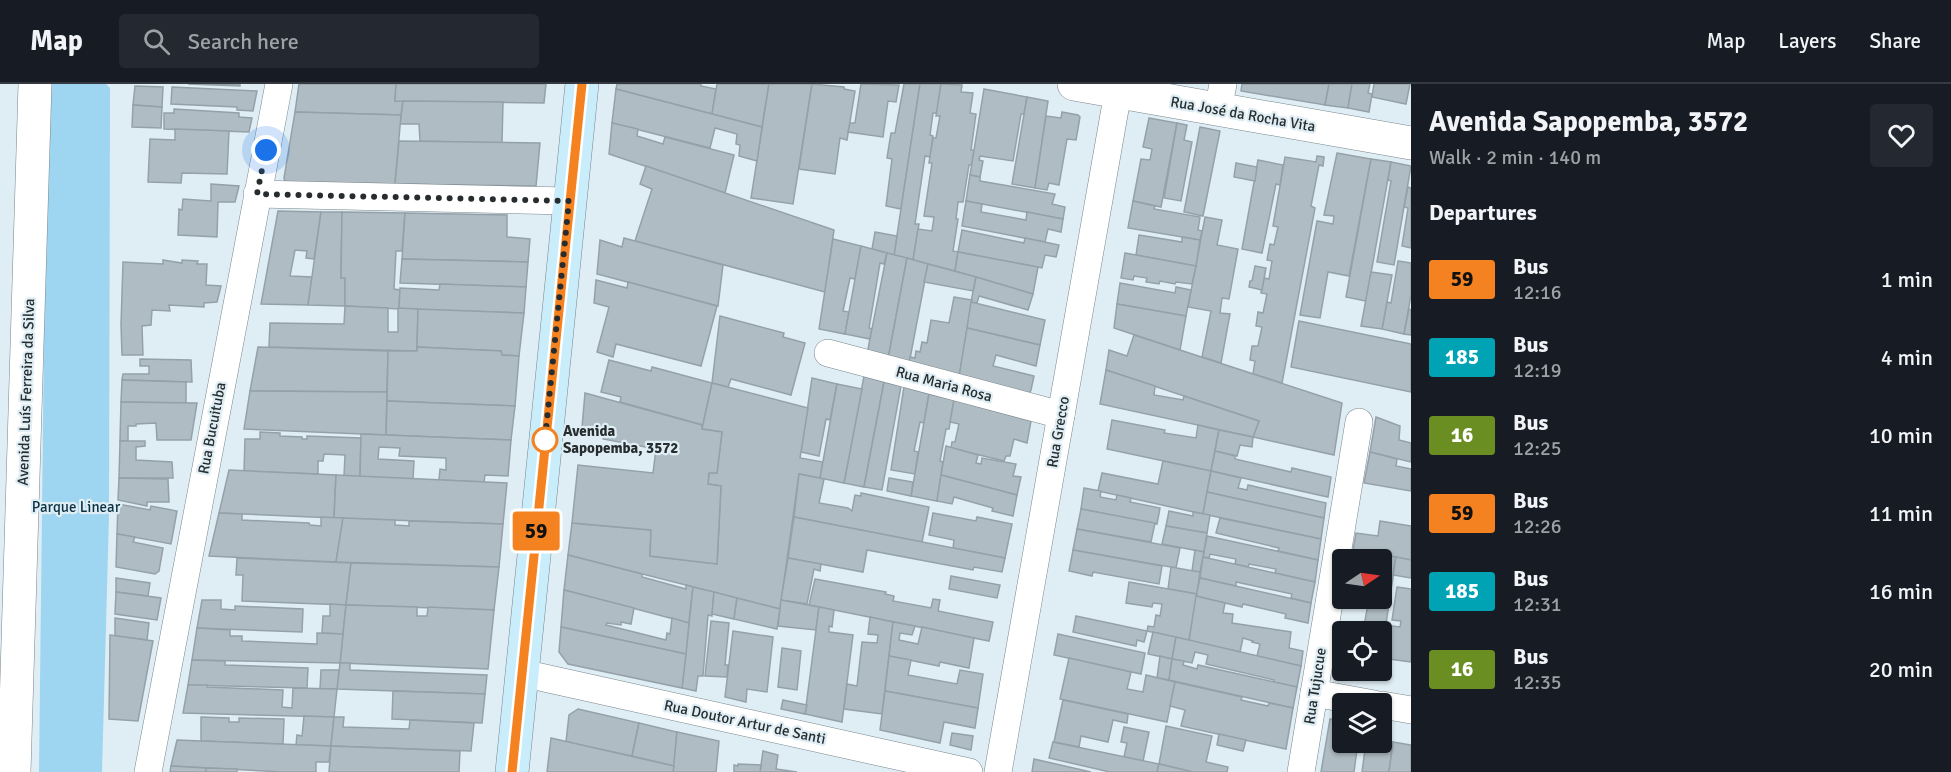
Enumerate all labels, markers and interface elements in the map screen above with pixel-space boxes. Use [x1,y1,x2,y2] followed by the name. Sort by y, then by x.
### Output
[119,14,539,68] search box
[30,24,83,58] text: Map
[140,25,173,58] icon: search
[188,28,299,55] text: Search here
[1707,28,1745,54] text: Map
[1778,28,1836,54] text: Layers
[1869,28,1921,54] text: Share
[1169,92,1317,136] street label: Rua José da Rocha Vita
[1870,104,1933,167] button: heart
[1429,105,1748,139] text: Avenida Sapopemba, 3572
[251,135,281,165] your location
[1429,145,1601,170] text: Walk · 2 min · 140 m
[1429,199,1537,226] text: Departures
[1513,253,1548,280] text: Bus
[1451,266,1473,292] text: 59
[1881,266,1933,293] text: 1 min
[1513,280,1562,305] text: 12:16
[14,298,38,486] street label: Avenida Luís Ferreira da Silva
[1513,331,1548,358] text: Bus
[1445,344,1479,370] text: 185
[1881,344,1933,371] text: 4 min
[1513,358,1562,383] text: 12:19
[894,362,994,406] street label: Rua Maria Rosa
[194,381,230,475] street label: Rua Bucuituba
[1043,395,1073,469] street label: Rua Grecco
[1513,409,1548,436] text: Bus
[563,422,678,457] place label: Avenida Sapopemba, 3572
[1451,422,1473,448] text: 16
[1869,422,1933,449] text: 10 min
[532,427,558,453] marker: Avenida Sapopemba, 3572
[1513,436,1562,461] text: 12:25
[1513,487,1548,514] text: Bus
[32,498,121,516] park label: Parque Linear
[1451,500,1473,526] text: 59
[1869,500,1933,527] text: 11 min
[509,512,563,550] line badge: 59
[1513,514,1562,539] text: 12:26
[525,518,547,544] text: 59
[1332,549,1392,609] north arrow
[1332,549,1392,753] map controls
[1513,565,1548,592] text: Bus
[1445,578,1479,604] text: 185
[1869,578,1933,605] text: 16 min
[1513,592,1562,617] text: 12:31
[1332,621,1392,681] button: locate
[1513,643,1548,670] text: Bus
[1300,646,1330,726] street label: Rua Tujucue
[1451,656,1473,682] text: 16
[1869,656,1933,683] text: 20 min
[1513,670,1562,695] text: 12:35
[1332,693,1392,753] button: layers
[663,696,827,748] street label: Rua Doutor Artur de Santi

